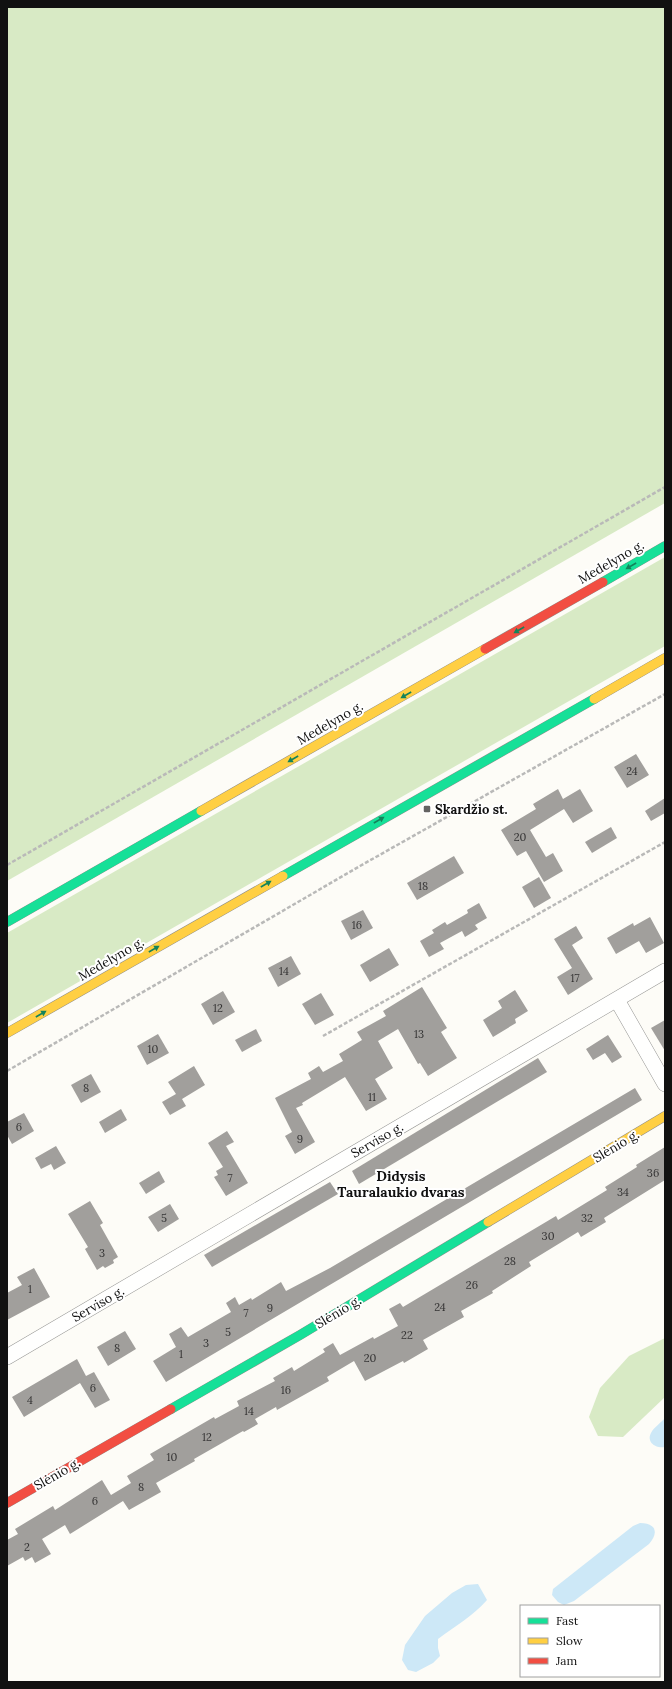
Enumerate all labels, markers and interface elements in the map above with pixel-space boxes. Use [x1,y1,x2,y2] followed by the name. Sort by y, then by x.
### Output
[575,536,647,588] street label: Medelyno g.
[625,562,637,569] one-way arrow
[513,627,525,634] one-way arrow
[400,691,412,698] one-way arrow
[294,697,366,749] street label: Medelyno g.
[287,756,299,763] one-way arrow
[626,764,638,778] house number: 24
[435,801,508,818] place label: Skardžio st.
[422,804,432,814] marker: Skardžio st.
[373,816,385,823] one-way arrow
[514,830,527,844] house number: 20
[418,879,428,893] house number: 18
[260,881,272,888] one-way arrow
[352,918,362,932] house number: 16
[75,933,147,985] street label: Medelyno g.
[148,946,159,953] one-way arrow
[279,964,289,978] house number: 14
[570,971,580,985] house number: 17
[213,1001,223,1015] house number: 12
[35,1010,47,1017] one-way arrow
[414,1027,424,1041] house number: 13
[148,1042,159,1056] house number: 10
[83,1081,89,1095] house number: 8
[368,1090,376,1104] house number: 11
[348,1118,406,1162] street label: Serviso g.
[16,1120,22,1134] house number: 6
[590,1126,642,1166] street label: Slėnio g.
[297,1132,303,1146] house number: 9
[647,1166,659,1180] house number: 36
[337,1167,465,1201] district label: Didysis Tauralaukio dvaras
[227,1171,233,1185] house number: 7
[617,1185,629,1199] house number: 34
[161,1211,167,1225] house number: 5
[581,1211,593,1225] house number: 32
[542,1229,555,1243] house number: 30
[99,1246,105,1260] house number: 3
[504,1254,516,1268] house number: 28
[466,1278,478,1292] house number: 26
[28,1282,32,1296] house number: 1
[69,1282,127,1326] street label: Serviso g.
[312,1292,364,1332] street label: Slėnio g.
[434,1300,446,1314] house number: 24
[267,1301,273,1315] house number: 9
[243,1306,249,1320] house number: 7
[225,1325,231,1339] house number: 5
[401,1328,413,1342] house number: 22
[203,1336,209,1350] house number: 3
[114,1341,120,1355] house number: 8
[179,1347,183,1361] house number: 1
[364,1351,377,1365] house number: 20
[90,1381,96,1395] house number: 6
[281,1383,291,1397] house number: 16
[27,1393,33,1407] house number: 4
[244,1404,254,1418] house number: 14
[202,1430,212,1444] house number: 12
[167,1450,178,1464] house number: 10
[31,1454,83,1494] street label: Slėnio g.
[138,1480,144,1494] house number: 8
[92,1494,98,1508] house number: 6
[24,1540,30,1554] house number: 2
[520,1605,660,1677] legend
[556,1613,579,1628] text: Fast
[556,1633,583,1648] text: Slow
[555,1653,577,1668] text: Jam

